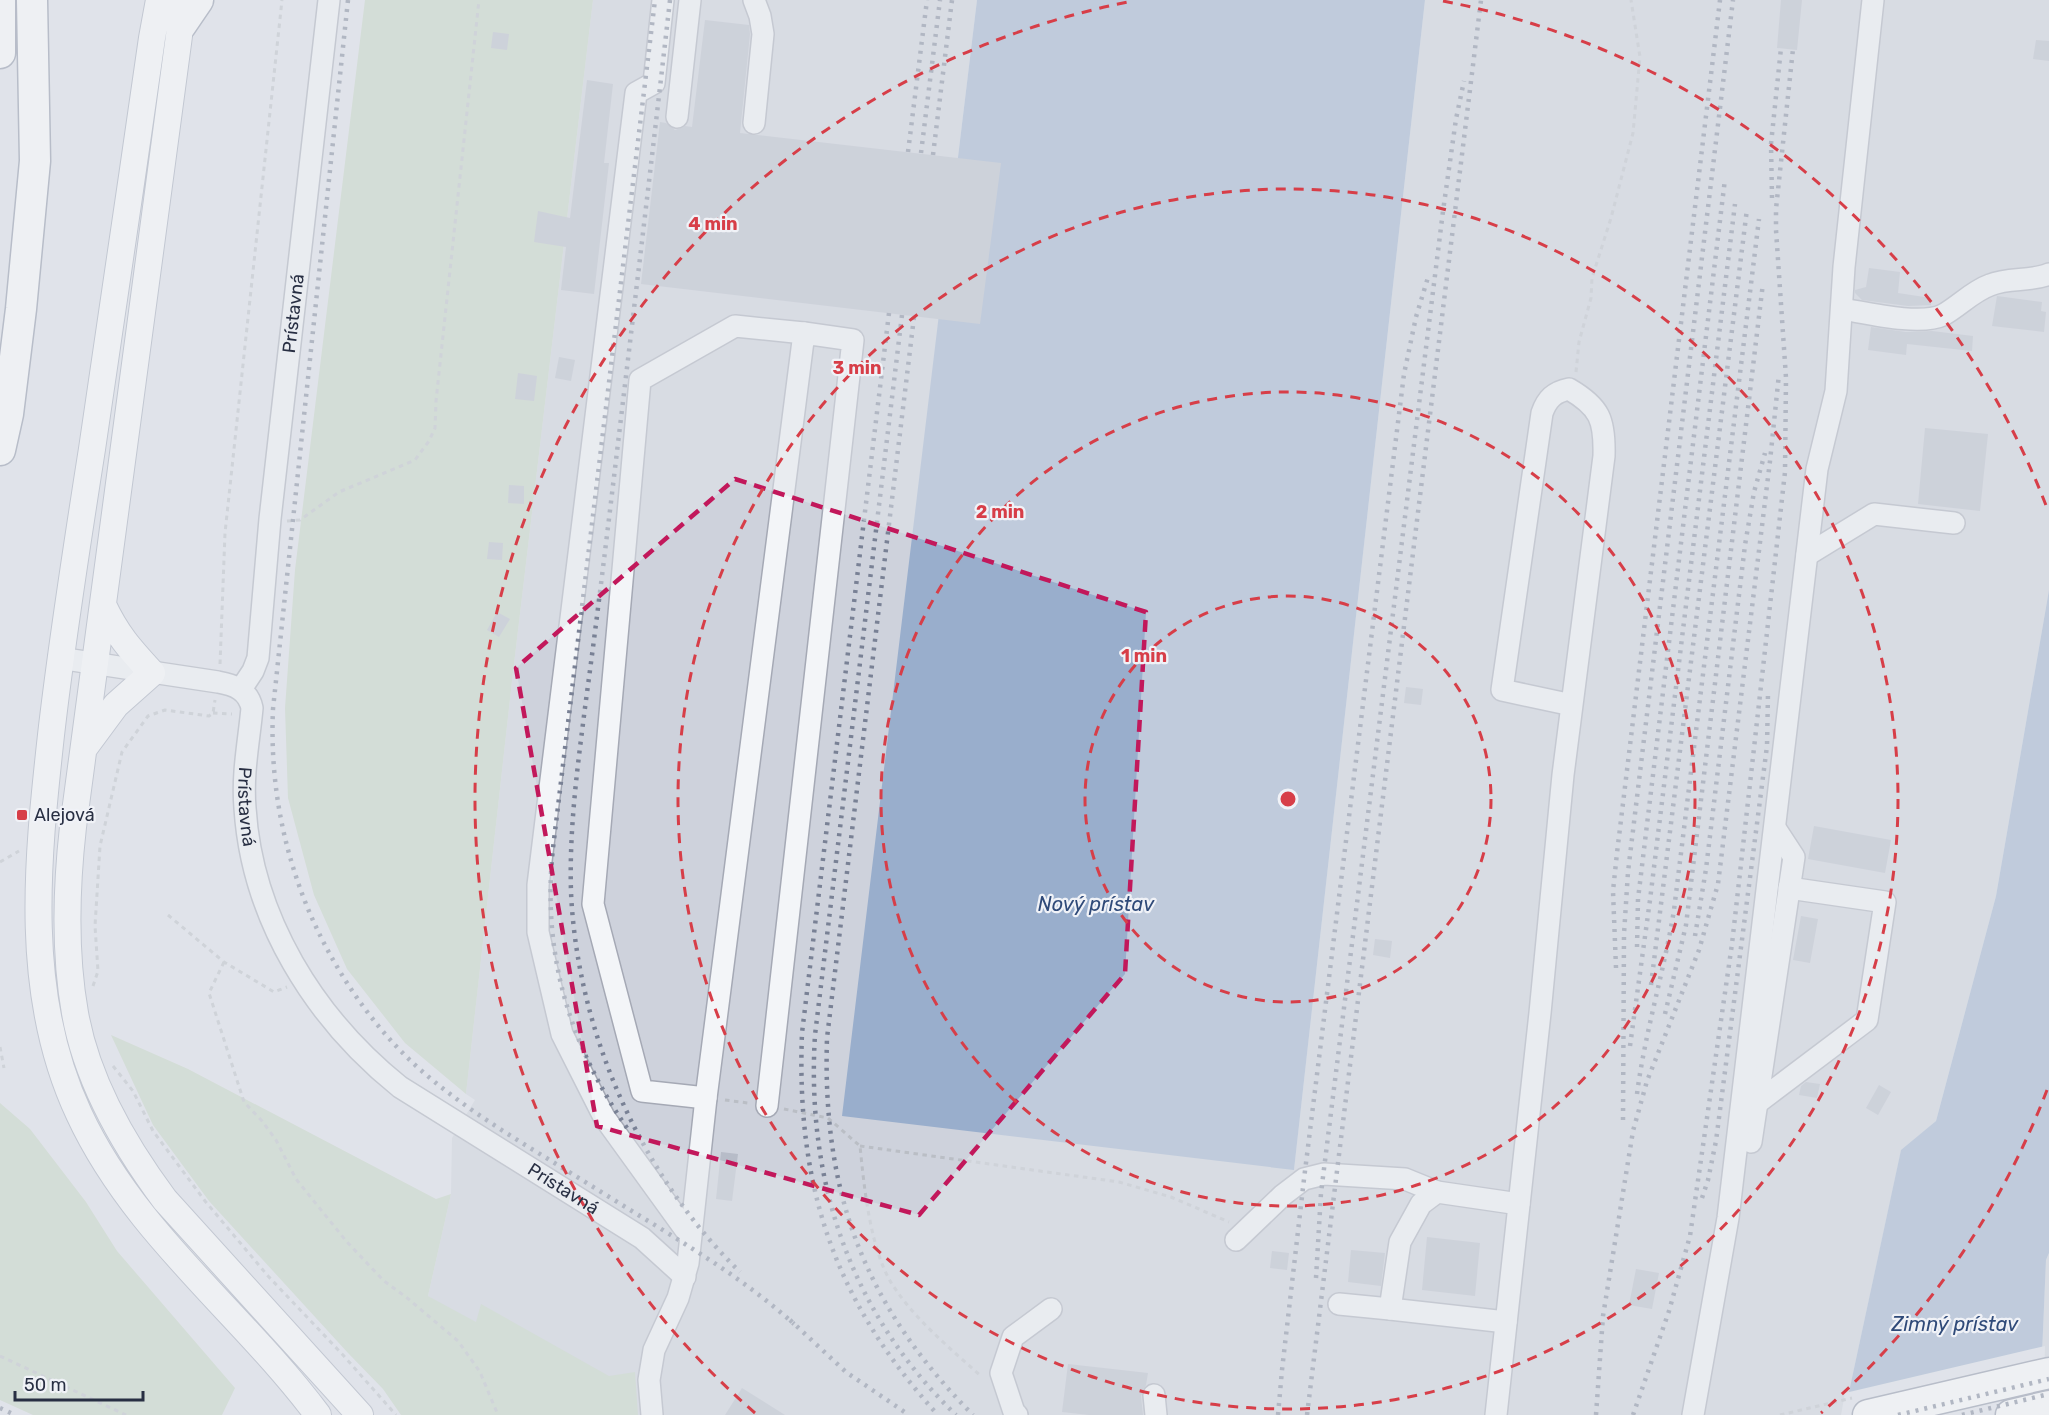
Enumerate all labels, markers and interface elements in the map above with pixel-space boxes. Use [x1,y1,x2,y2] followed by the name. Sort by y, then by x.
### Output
[688,213,738,235] text: 4 min
[278,273,309,354] street label: Prístavná
[833,357,881,379] text: 3 min
[976,501,1024,523] text: 2 min
[1121,645,1167,667] text: 1 min
[233,766,261,848] street label: Prístavná
[1278,789,1298,809] centre of rings
[34,804,95,826] place label: Alejová
[15,808,29,822] marker: Alejová
[1038,892,1155,916] water label: Nový prístav
[524,1158,603,1219] street label: Prístavná
[1891,1312,2019,1336] water label: Zimný prístav
[15,1364,142,1402] scale bar
[24,1374,67,1396] text: 50 m

